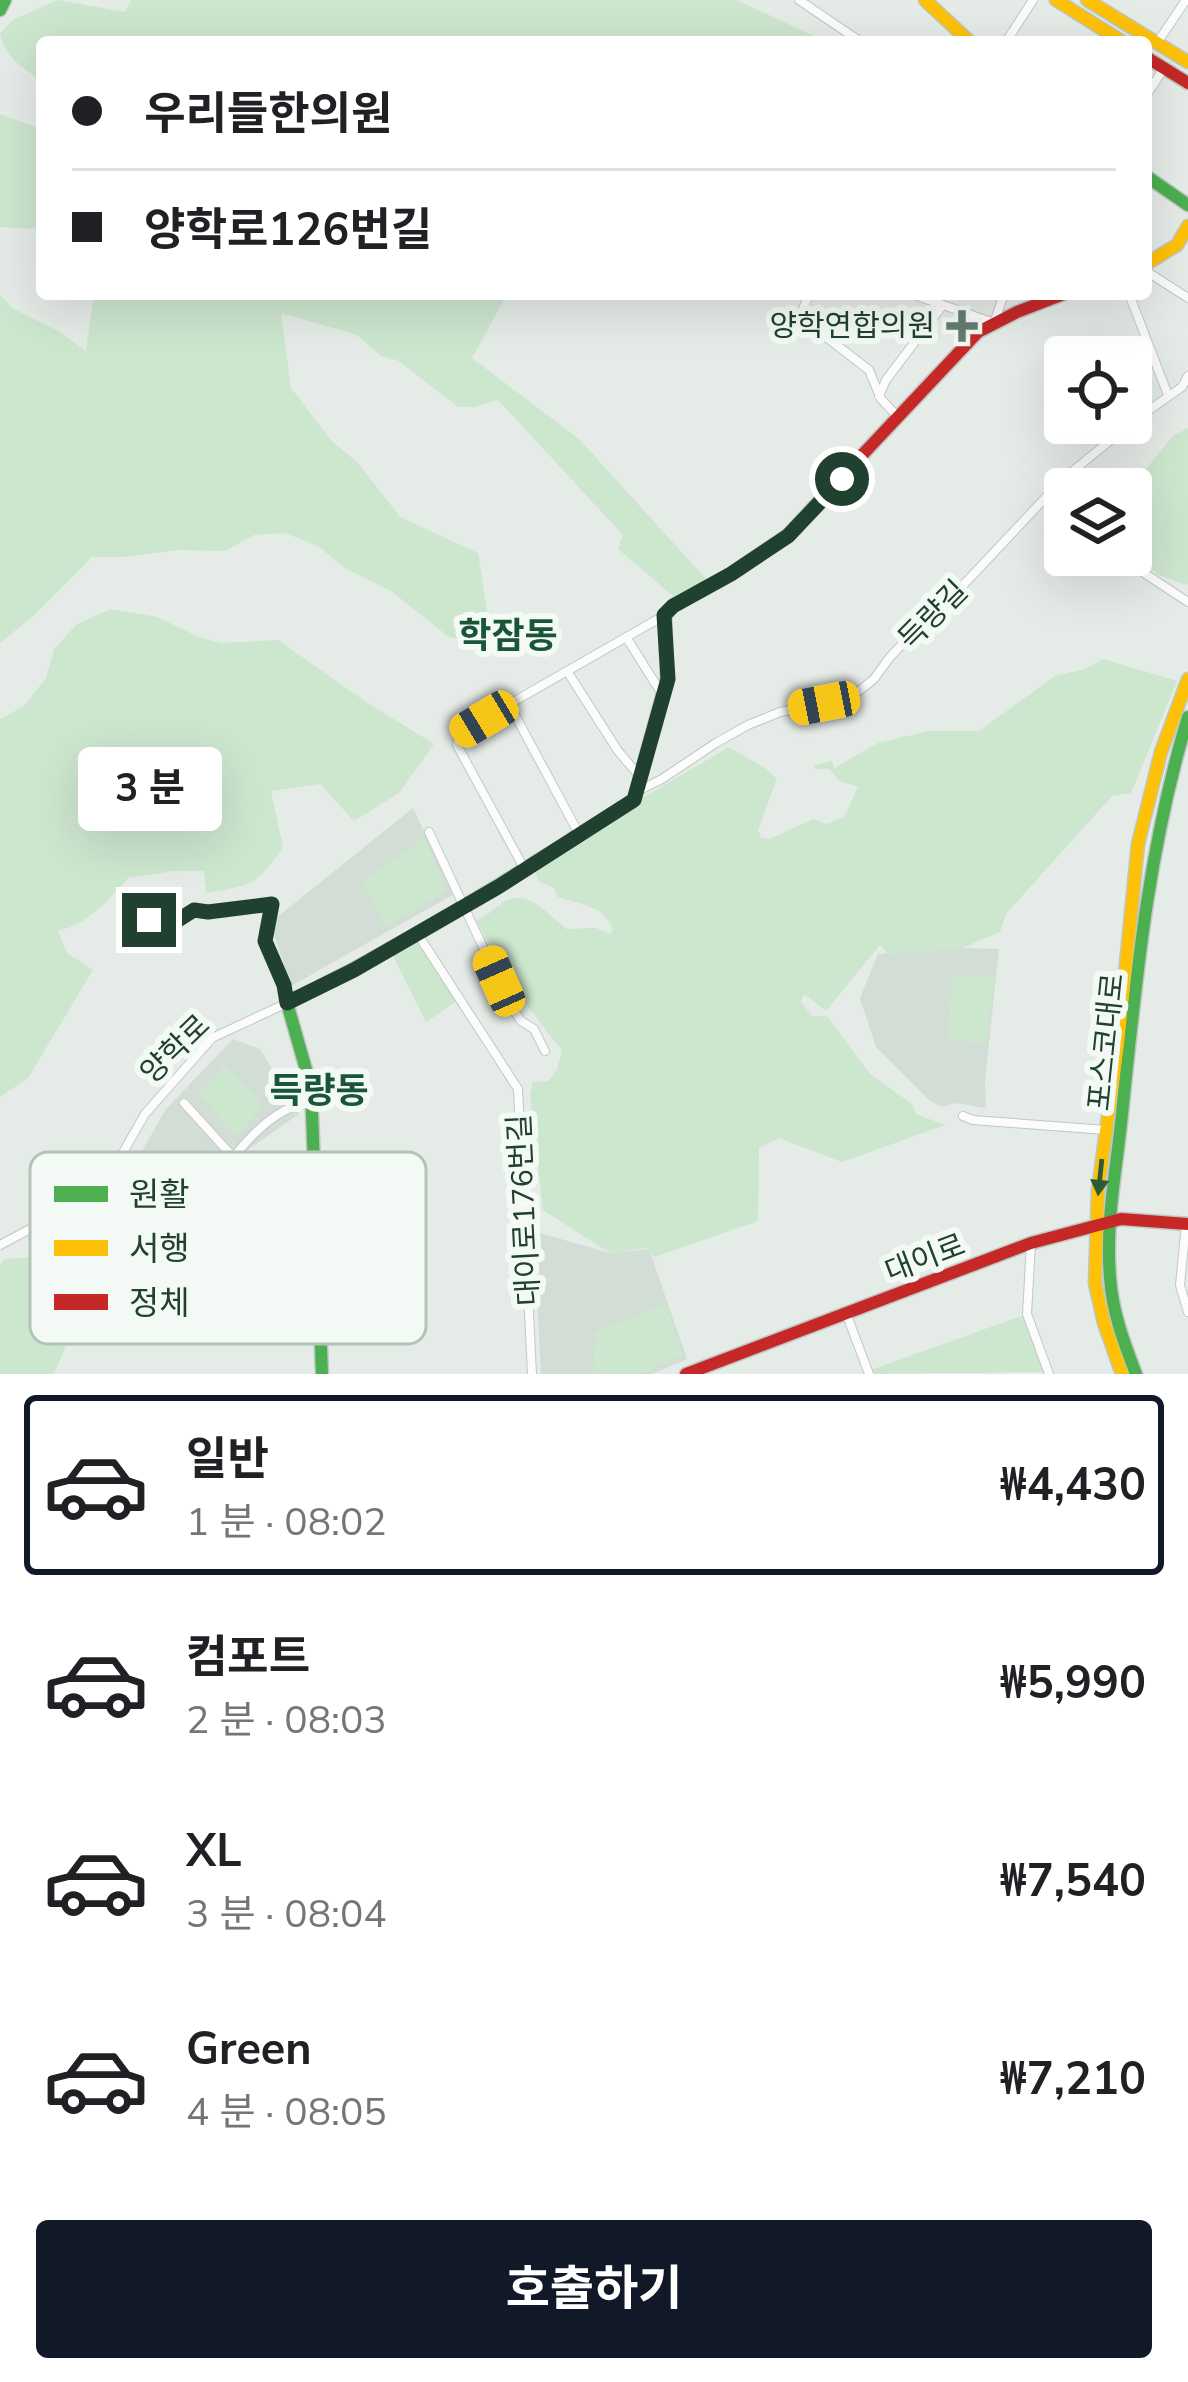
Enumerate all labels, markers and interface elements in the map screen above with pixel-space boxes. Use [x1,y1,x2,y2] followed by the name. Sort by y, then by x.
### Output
[144,84,392,145] text: 우리들한의원
[144,200,432,261] text: 양학로126번길
[769,306,935,347] place label: 양학연합의원
[946,310,978,342] marker: 양학연합의원
[1044,336,1152,576] map controls
[1044,336,1152,444] button: locate
[815,452,869,506] route start
[1044,468,1152,576] button: layers
[890,572,977,659] street label: 득량길
[458,612,558,661] district label: 학잠동
[785,678,863,728] car
[444,685,524,753] car
[77,746,221,830] callout: 3 분
[115,762,185,815] text: 3 분
[122,893,176,947] route end
[468,941,530,1021] car
[1079,971,1134,1113] street label: 포스코대로
[131,1006,219,1093] street label: 양학로
[269,1067,369,1116] district label: 득량동
[499,1113,550,1307] street label: 대이로176번길
[30,1152,426,1344] legend
[1090,1159,1109,1197] one-way arrow
[129,1173,190,1218] text: 원활
[879,1224,971,1292] street label: 대이로
[129,1227,190,1272] text: 서행
[129,1281,190,1326] text: 정체
[186,1429,269,1490] text: 일반
[42,1431,150,1539] icon: car
[1000,1455,1146,1516] text: ₩4,430
[186,1496,387,1549] text: 1 분 · 08:02
[186,1627,310,1688] text: 컴포트
[42,1629,150,1737] icon: car
[1000,1653,1146,1714] text: ₩5,990
[186,1694,387,1747] text: 2 분 · 08:03
[186,1821,242,1882] text: XL
[42,1827,150,1935] icon: car
[1000,1851,1146,1912] text: ₩7,540
[186,1888,387,1941] text: 3 분 · 08:04
[186,2019,312,2080] text: Green
[42,2025,150,2133] icon: car
[1000,2049,1146,2110] text: ₩7,210
[186,2086,387,2139] text: 4 분 · 08:05
[36,2220,1152,2358] button: 호출하기

